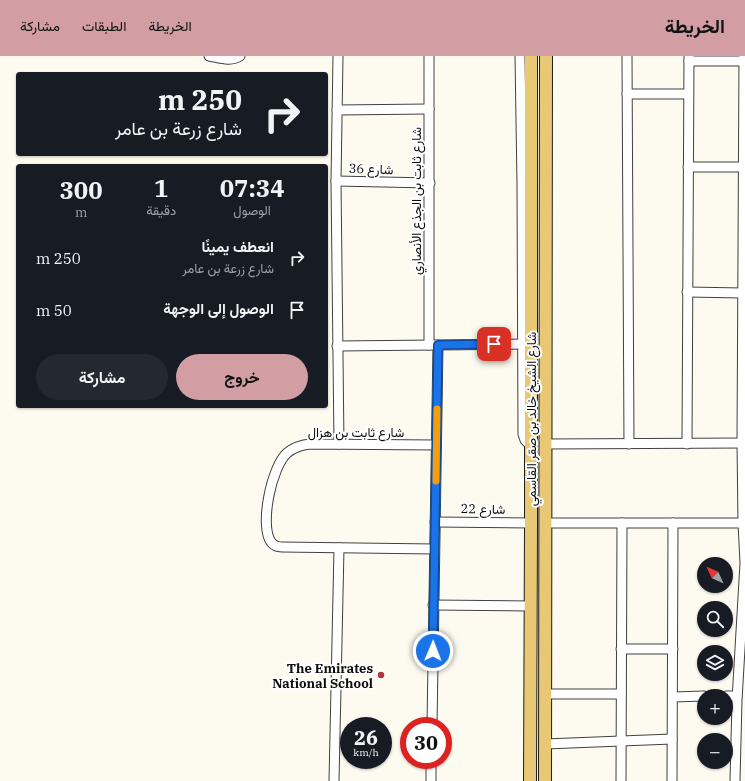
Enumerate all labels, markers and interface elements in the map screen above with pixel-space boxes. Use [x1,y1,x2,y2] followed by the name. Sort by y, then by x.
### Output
[665,14,725,38] text: الخريطة
[20,17,60,35] text: مشاركة
[82,17,126,35] text: الطبقات
[148,17,192,35] text: الخريطة
[158,81,242,118] text: 250 m
[256,88,308,140] icon: right
[115,117,242,140] text: شارع زرعة بن عامر
[408,127,427,275] street label: شارع ثابت بن الجذع الأنصاري
[348,160,394,179] street label: شارع 36
[154,172,168,204] text: 1
[220,172,285,204] text: 07:34
[59,174,103,206] text: 300
[146,202,176,219] text: دقيقة
[233,202,271,219] text: الوصول
[75,204,87,221] text: m
[201,237,274,256] text: انعطف يمينًا
[286,247,308,269] icon: right
[36,249,81,268] text: 250 m
[182,260,274,277] text: شارع زرعة بن عامر
[163,299,274,318] text: الوصول إلى الوجهة
[286,299,308,321] icon: arrive
[36,301,72,320] text: 50 m
[477,327,511,361] pin
[523,332,542,506] street label: شارع الشيخ خالد بن صقر القاسمي
[483,333,505,355] icon: arrive
[36,354,168,400] button: مشاركة
[176,354,308,400] button: خروج
[308,424,404,442] street label: شارع ثابت بن هزال
[460,500,506,519] street label: شارع 22
[697,557,733,593] north arrow
[697,557,733,769] map controls
[697,601,733,637] button: search
[412,630,454,672] position arrow
[697,645,733,681] button: layers
[272,660,373,692] place label: The Emirates National School
[376,670,386,680] marker: The Emirates National School
[697,689,733,725] button: +
[400,717,452,769] speed limit sign: 30
[354,724,378,751] text: 26
[697,733,733,769] button: −
[353,746,379,759] text: km/h

